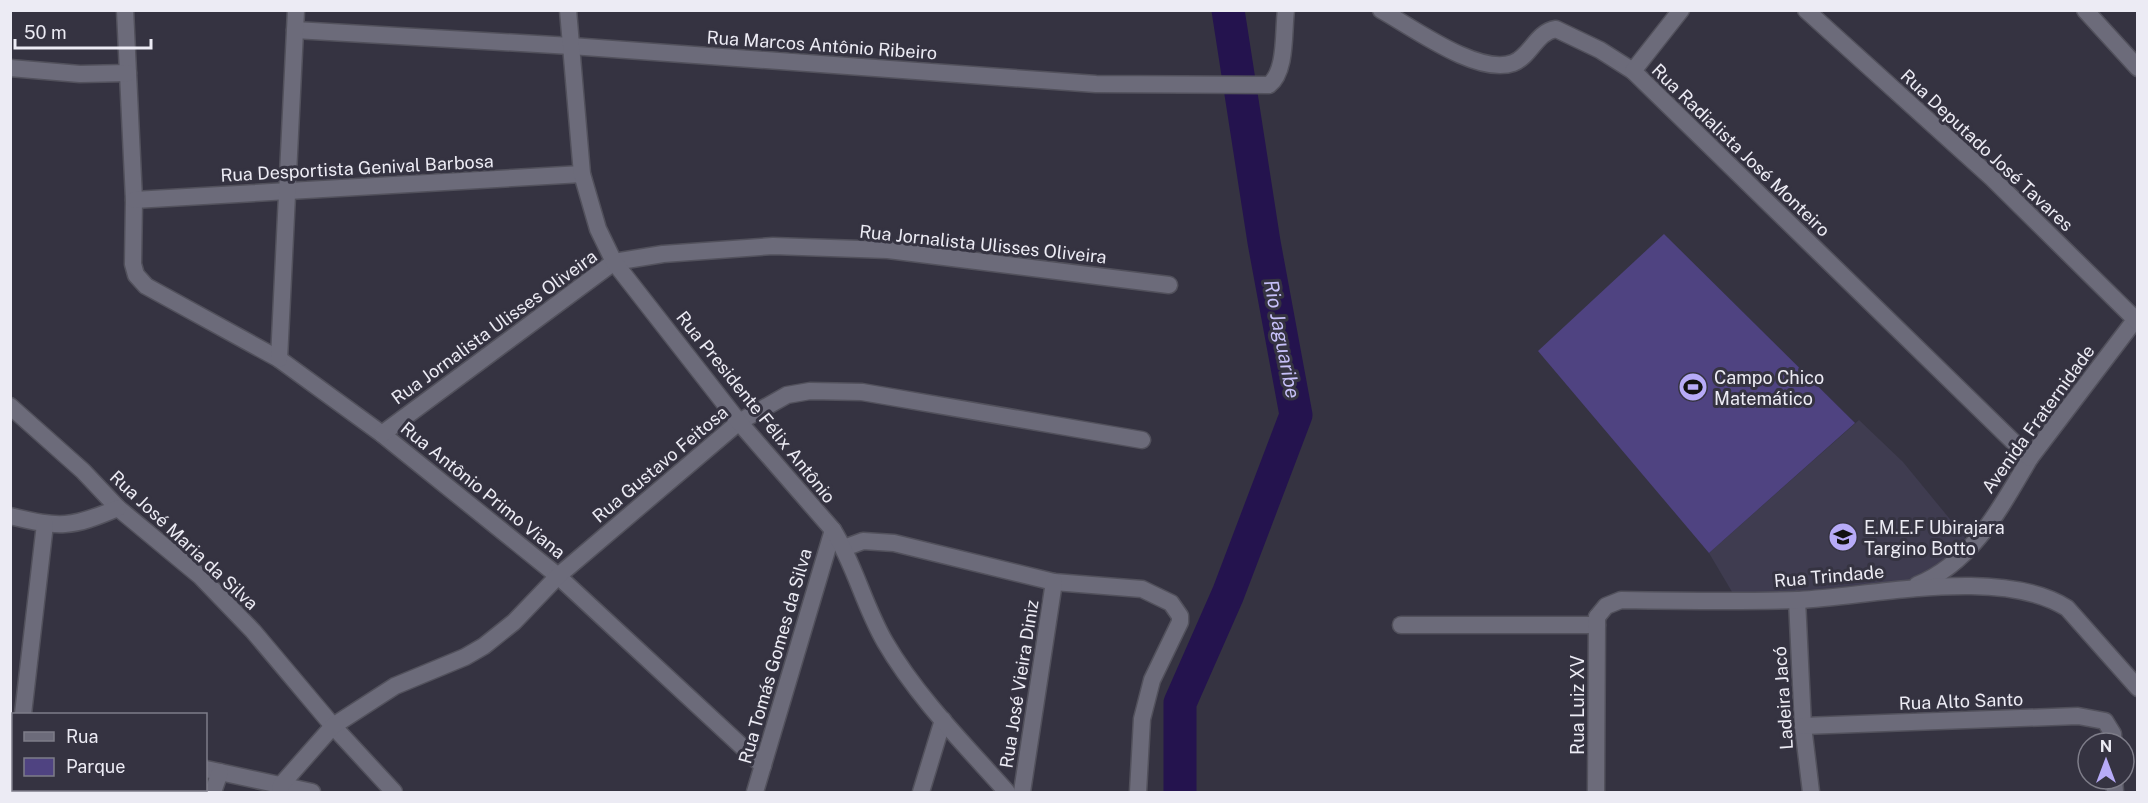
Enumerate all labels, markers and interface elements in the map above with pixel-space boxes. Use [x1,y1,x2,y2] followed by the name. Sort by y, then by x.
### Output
[15,12,152,50] scale bar
[24,22,67,43] text: 50 m
[706,26,938,64] street label: Rua Marcos Antônio Ribeiro
[1648,59,1834,241] street label: Rua Radialista José Monteiro
[1897,65,2077,235] street label: Rua Deputado José Tavares
[220,150,494,186] street label: Rua Desportista Genival Barbosa
[858,221,1108,267] street label: Rua Jornalista Ulisses Oliveira
[387,245,601,409] street label: Rua Jornalista Ulisses Oliveira
[1259,278,1305,400] water label: Rio Jaguaribe
[672,307,840,507] street label: Rua Presidente Félix Antônio
[1977,341,2099,497] street label: Avenida Fraternidade
[1714,367,1824,409] place label: Campo Chico Matemático
[1677,371,1709,403] sports icon: Campo Chico Matemático
[588,401,732,527] street label: Rua Gustavo Feitosa
[397,417,569,563] street label: Rua Antônio Primo Viana
[106,466,262,614] street label: Rua José Maria da Silva
[1864,517,2005,559] place label: E.M.E.F Ubirajara Targino Botto
[1827,521,1859,553] school or university icon: E.M.E.F Ubirajara Targino Botto
[734,546,816,766] street label: Rua Tomás Gomes da Silva
[1773,561,1885,591] street label: Rua Trindade
[995,598,1043,770] street label: Rua José Vieira Diniz
[1769,646,1797,750] street label: Ladeira Jacó
[1567,655,1588,755] street label: Rua Luiz XV
[1898,688,2024,714] street label: Rua Alto Santo
[12,713,207,791] legend
[66,726,98,747] text: Rua
[2076,731,2136,791] north arrow
[2100,737,2112,756] text: N
[66,756,126,777] text: Parque

